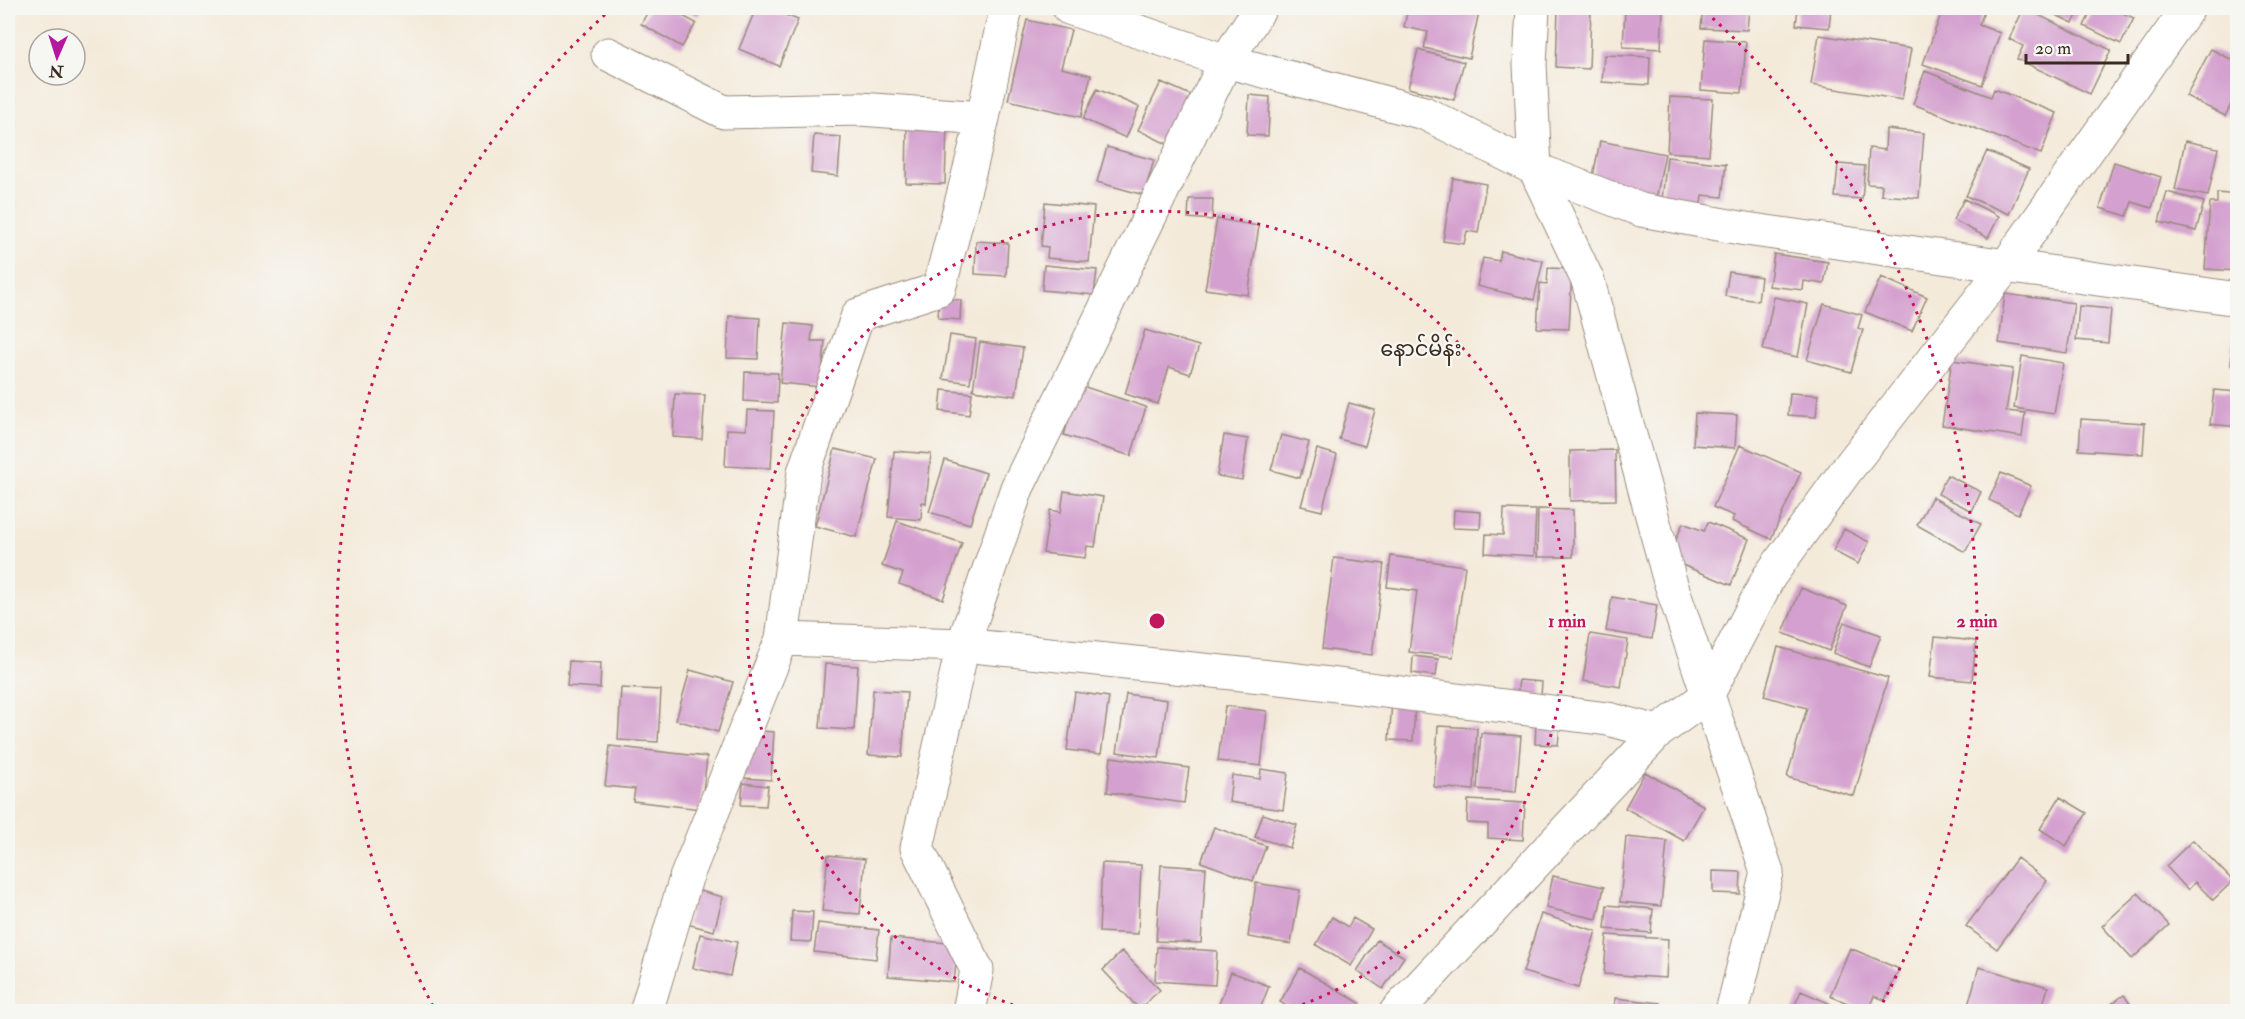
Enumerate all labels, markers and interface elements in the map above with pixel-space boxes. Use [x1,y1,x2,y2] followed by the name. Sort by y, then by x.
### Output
[27,27,87,87] north arrow
[2026,27,2128,65] scale bar
[2035,37,2071,60] text: 20 m
[48,61,65,81] text: N
[1380,333,1462,366] district label: နောင်မိန်း
[1548,610,1587,633] text: 1 min
[1957,610,1998,633] text: 2 min
[1147,611,1167,631] centre of rings

